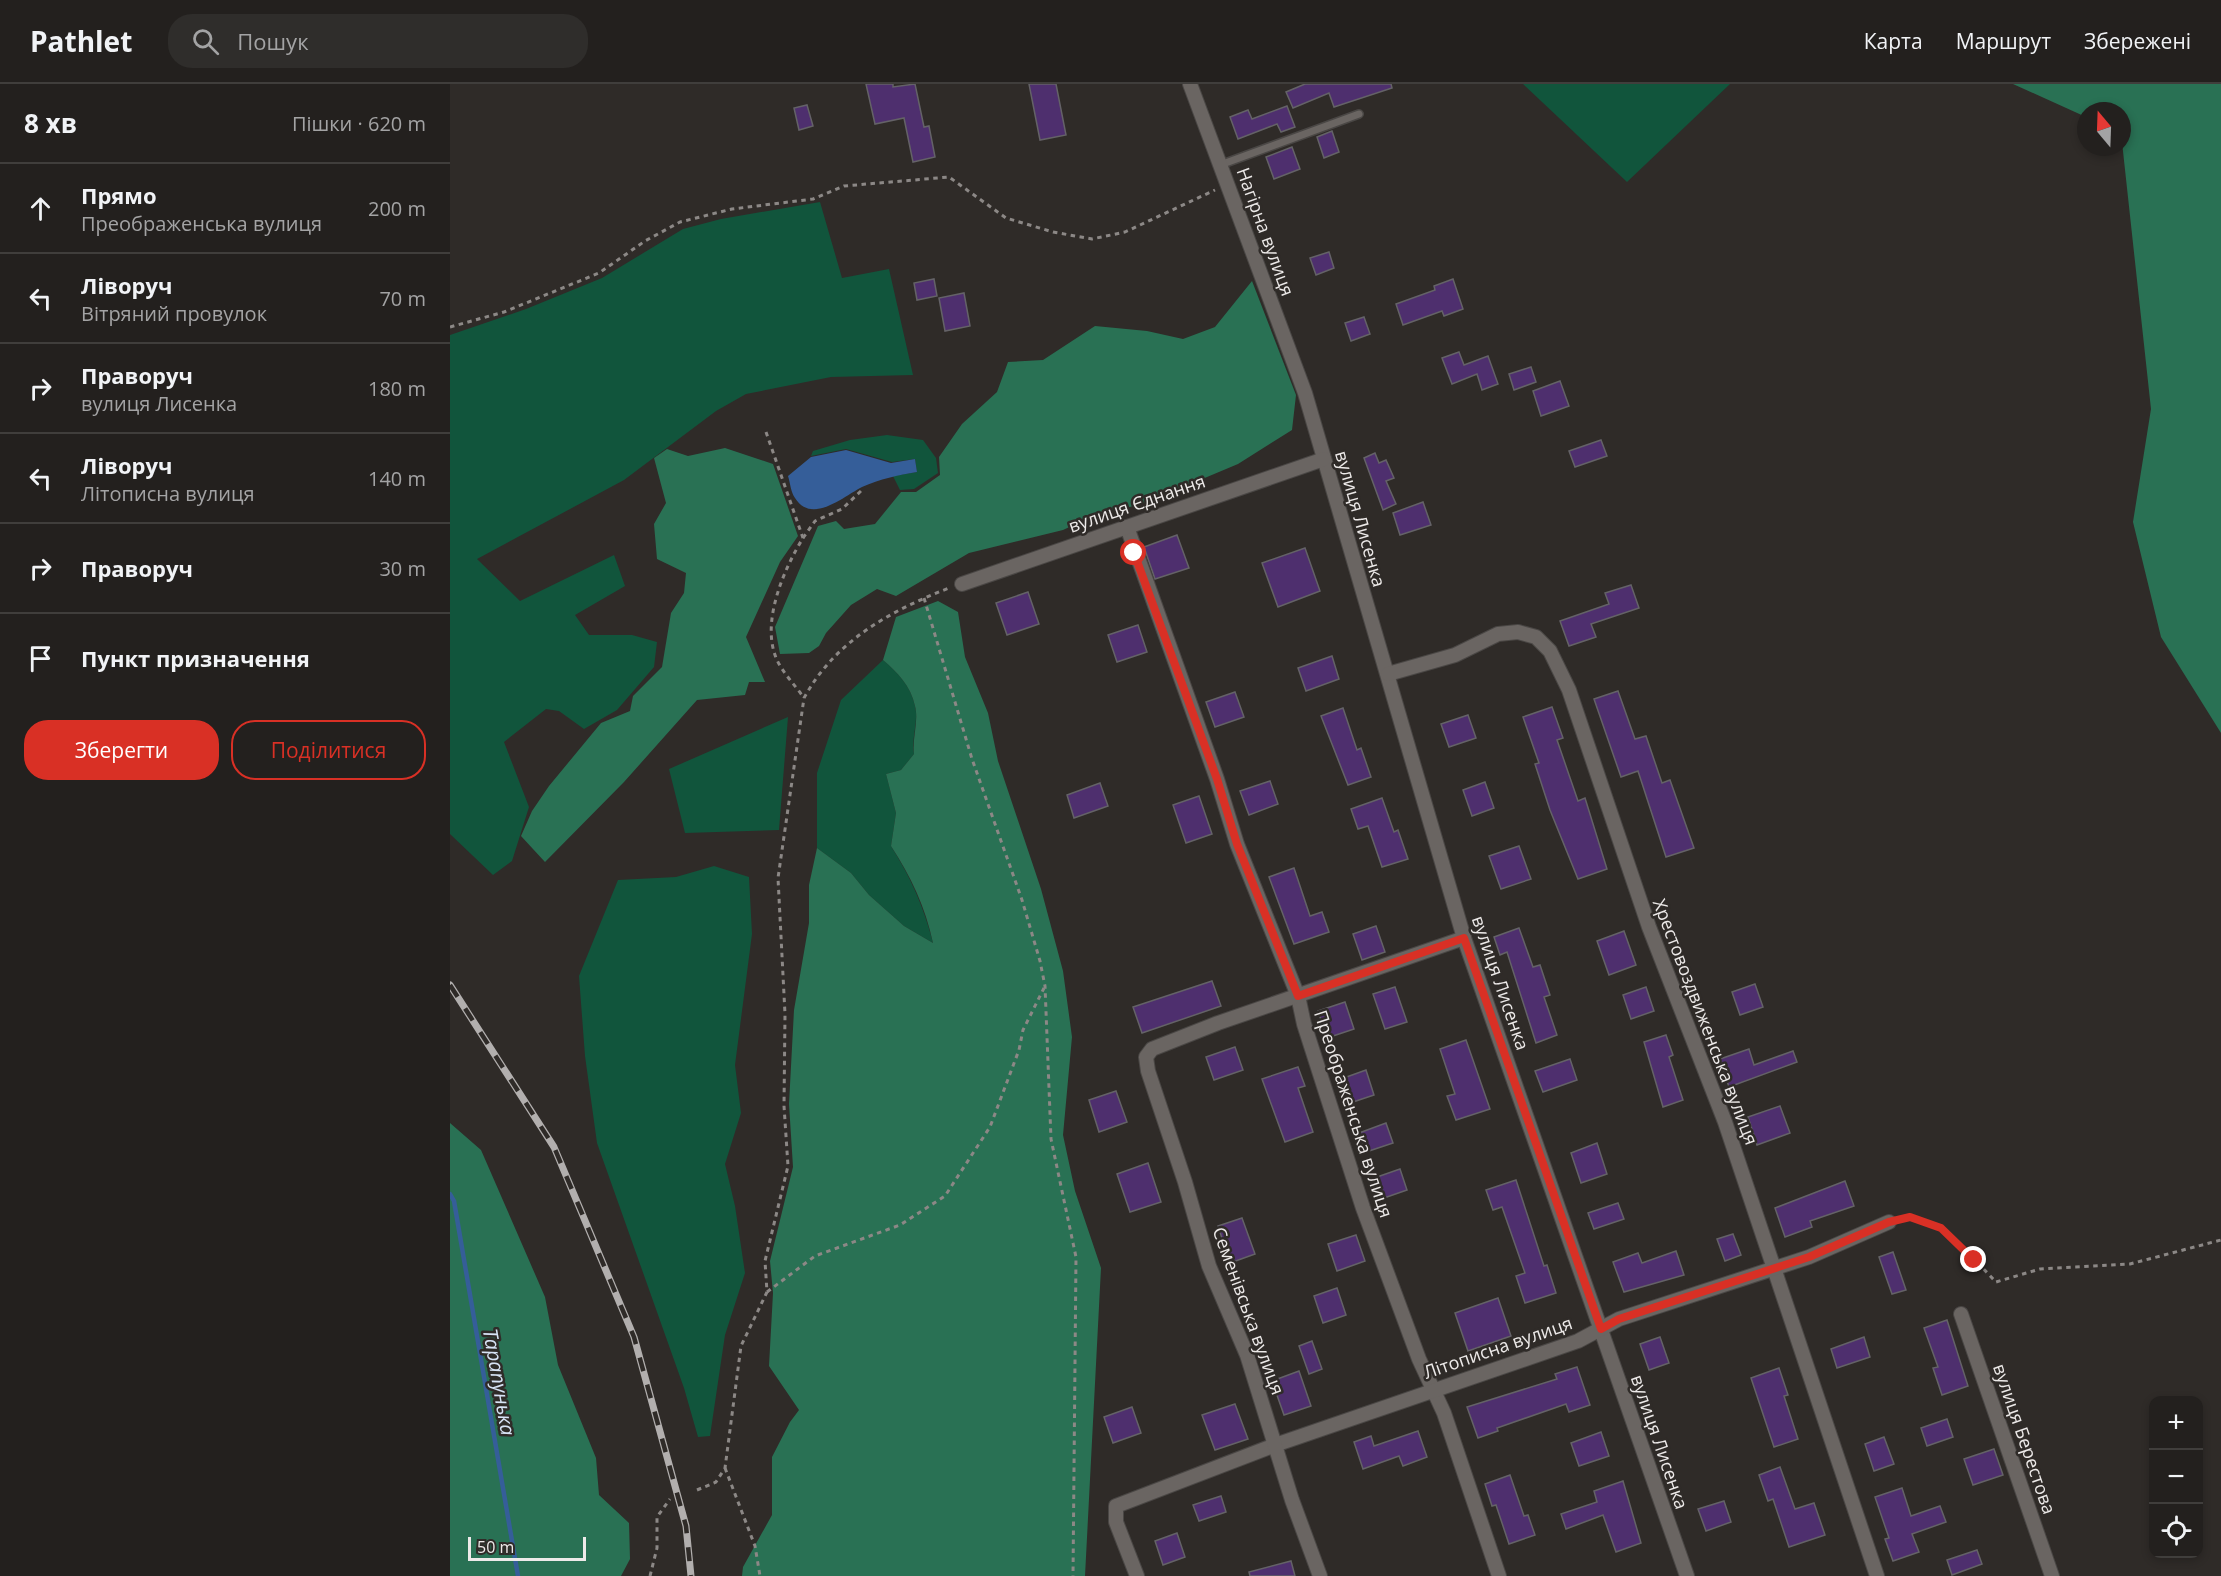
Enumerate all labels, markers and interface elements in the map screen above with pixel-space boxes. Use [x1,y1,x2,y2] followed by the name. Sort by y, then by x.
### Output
[168,14,588,68] search box
[30,22,132,60] text: Pathlet
[189,25,222,58] icon: search
[237,26,309,56] text: Пошук
[1864,27,1923,55] text: Карта
[1956,27,2051,55] text: Маршрут
[2084,27,2191,55] text: Збережені
[2077,102,2131,156] north arrow
[24,105,77,141] text: 8 хв
[292,110,426,137] text: Пішки · 620 m
[1232,164,1300,299] street label: Нагірна вулиця
[81,180,157,210] text: Прямо
[24,192,57,225] icon: ahead
[368,195,426,222] text: 200 m
[81,210,322,237] text: Преображенська вулиця
[81,270,172,300] text: Ліворуч
[24,282,57,315] icon: left
[379,285,426,312] text: 70 m
[81,300,267,327] text: Вітряний провулок
[81,360,193,390] text: Праворуч
[24,372,57,405] icon: right
[368,375,426,402] text: 180 m
[81,390,237,417] text: вулиця Лисенка
[1330,448,1392,590] street label: вулиця Лисенка
[81,450,172,480] text: Ліворуч
[24,462,57,495] icon: left
[368,465,426,492] text: 140 m
[1065,468,1208,538] street label: вулиця Єднання
[81,480,254,507] text: Літописна вулиця
[1120,539,1146,565] route start
[24,552,57,585] icon: right
[81,553,193,583] text: Праворуч
[379,555,426,582] text: 30 m
[24,642,57,675] icon: arrive
[81,643,310,673] text: Пункт призначення
[24,720,219,780] button: Зберегти
[231,720,426,780] button: Поділитися
[1648,895,1764,1148] street label: Хрестовоздвиженська вулиця
[1467,912,1535,1053] street label: вулиця Лисенка
[1309,1007,1399,1221] street label: Преображенська вулиця
[1207,1224,1290,1398] street label: Семенівська вулиця
[1960,1246,1986,1272] route end
[1420,1310,1575,1384] street label: Літописна вулиця
[477,1326,522,1437] water label: Тарапунька
[1988,1360,2062,1517] street label: вулиця Берестова
[1626,1371,1694,1512] street label: вулиця Лисенка
[2149,1396,2203,1558] map controls
[2149,1396,2203,1450] button: +
[2149,1450,2203,1504] button: −
[2149,1504,2203,1558] button: locate
[468,1534,586,1562] scale bar
[477,1536,514,1558] text: 50 m

